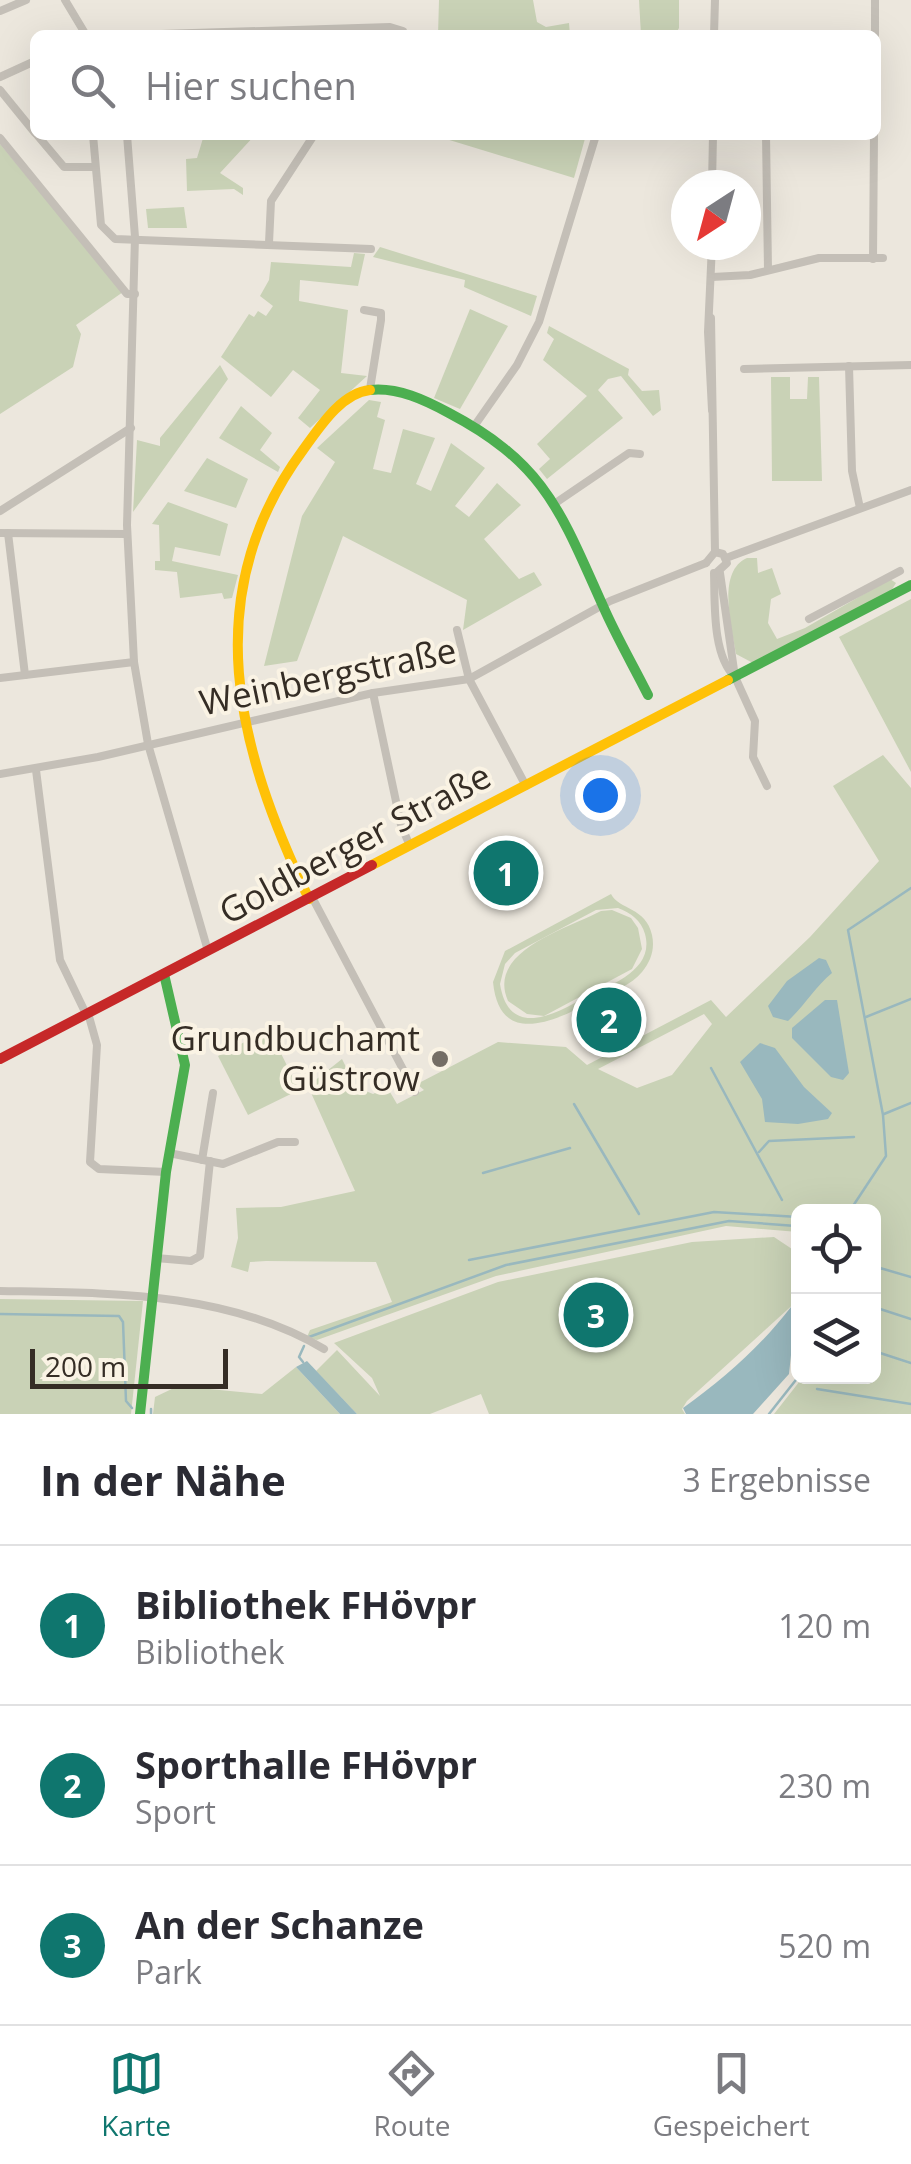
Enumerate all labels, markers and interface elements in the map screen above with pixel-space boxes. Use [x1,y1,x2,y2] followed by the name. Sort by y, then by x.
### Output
[30,30,881,140] search box
[65,58,120,113] icon: search
[145,59,357,111] text: Hier suchen
[671,170,761,260] north arrow
[195,625,460,726] street label: Weinbergstraße
[210,751,498,934] street label: Goldberger Straße
[575,770,626,821] your location
[474,836,538,910] pin: 1
[576,982,642,1058] pin: 2
[170,1014,420,1101] place label: Grundbuchamt Güstrow
[429,1048,451,1070] marker: Grundbuchamt Güstrow
[791,1204,881,1384] map controls
[791,1204,881,1294] button: locate
[564,1278,628,1352] pin: 3
[791,1294,881,1384] button: layers
[30,1344,228,1388] scale bar
[45,1347,126,1385] text: 200 m
[40,1451,286,1508] text: In der Nähe
[682,1458,871,1501] text: 3 Ergebnisse
[135,1578,477,1630] text: Bibliothek FHövpr
[63,1604,82,1647] text: 1
[778,1604,871,1647] text: 120 m
[135,1630,285,1673] text: Bibliothek
[135,1738,477,1790] text: Sporthalle FHövpr
[63,1764,82,1807] text: 2
[778,1764,871,1807] text: 230 m
[135,1790,216,1833] text: Sport
[135,1898,424,1950] text: An der Schanze
[63,1924,82,1967] text: 3
[778,1924,871,1967] text: 520 m
[135,1950,202,1993] text: Park
[101,2046,171,2144] tab: Karte
[373,2046,450,2144] tab: Route
[653,2046,810,2144] tab: Gespeichert

